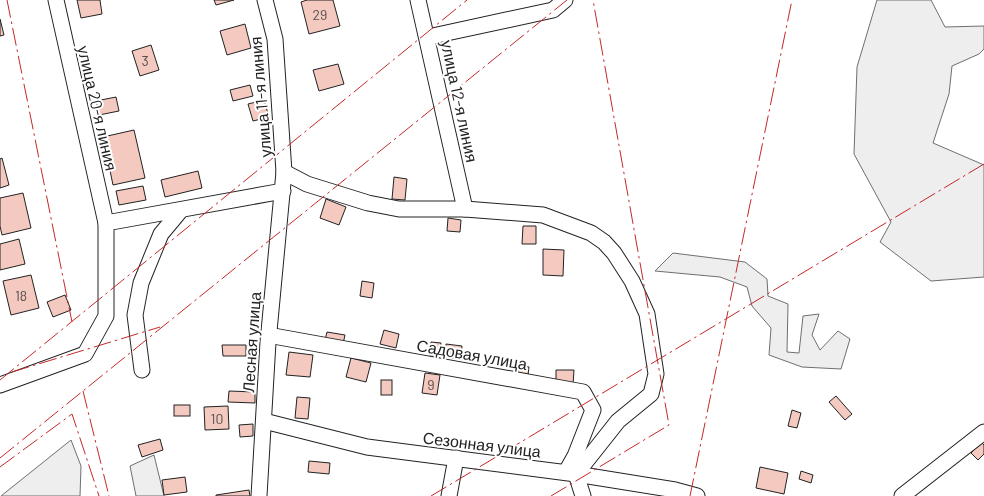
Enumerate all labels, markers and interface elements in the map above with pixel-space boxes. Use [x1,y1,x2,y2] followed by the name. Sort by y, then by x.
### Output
[313,6,327,23] house number: 29
[245,36,275,158] street label: улица 11-я линия
[438,38,482,164] street label: улица 12-я линия
[74,44,122,172] street label: улица 20-я линия
[141,52,149,69] house number: 3
[15,287,27,304] house number: 18
[238,291,264,393] street label: Лесная улица
[415,335,529,373] street label: Садовая улица
[427,376,435,393] house number: 9
[211,410,223,427] house number: 10
[422,427,542,461] street label: Сезонная улица

